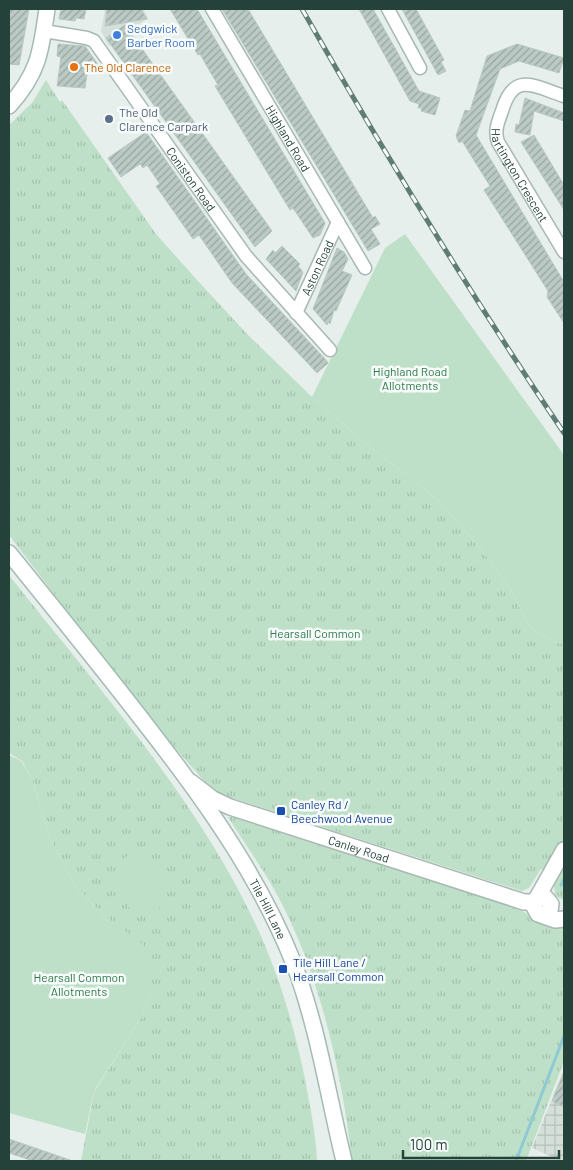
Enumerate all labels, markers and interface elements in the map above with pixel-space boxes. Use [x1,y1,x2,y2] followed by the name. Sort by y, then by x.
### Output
[127,21,195,49] place label: Sedgwick Barber Room
[111,29,123,41] marker: Sedgwick Barber Room
[84,60,171,74] place label: The Old Clarence
[68,61,80,73] marker: The Old Clarence
[263,102,313,174] street label: Highland Road
[119,105,208,133] place label: The Old Clarence Carpark
[103,113,115,125] marker: The Old Clarence Carpark
[489,128,551,224] street label: Hartington Crescent
[164,144,219,214] street label: Coniston Road
[298,238,336,297] street label: Aston Road
[373,364,447,392] park label: Highland Road Allotments
[269,626,361,640] park label: Hearsall Common
[291,797,393,825] place label: Canley Rd / Beechwood Avenue
[275,805,287,817] marker: Canley Rd / Beechwood Avenue
[327,832,391,865] street label: Canley Road
[247,876,289,941] street label: Tile Hill Lane
[293,955,384,983] place label: Tile Hill Lane / Hearsall Common
[277,963,289,975] marker: Tile Hill Lane / Hearsall Common
[33,970,125,998] park label: Hearsall Common Allotments
[403,1128,559,1160] scale bar
[410,1135,448,1153] text: 100 m

